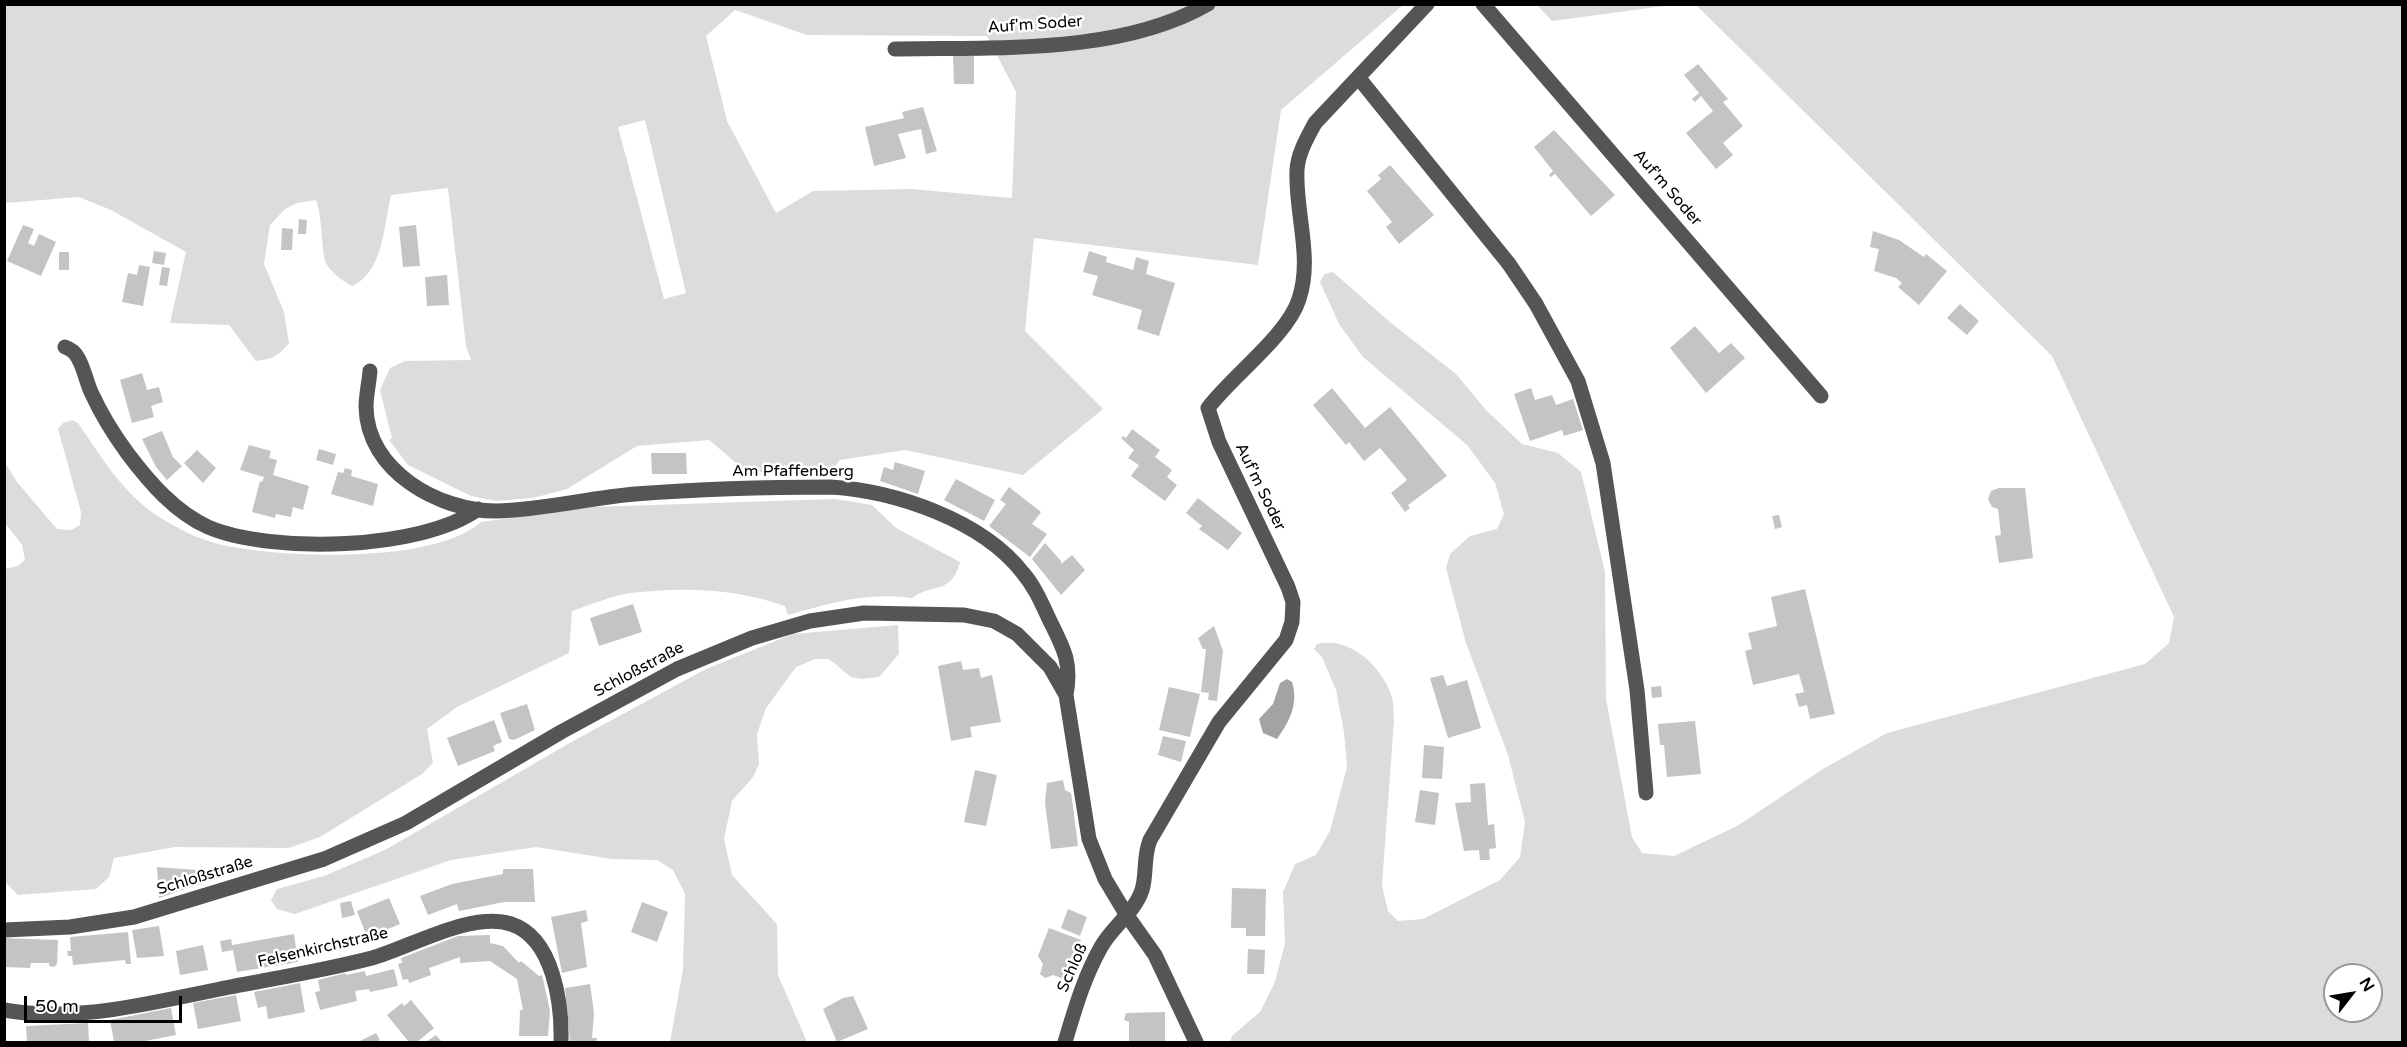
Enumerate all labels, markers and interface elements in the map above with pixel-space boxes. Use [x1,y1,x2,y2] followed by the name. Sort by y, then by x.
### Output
[987,12,1083,38] street label: Auf'm Soder
[1629,146,1705,230] street label: Auf'm Soder
[1231,440,1289,534] street label: Auf'm Soder
[732,462,854,482] street label: Am Pfaffenberg
[591,638,687,702] street label: Schloßstraße
[155,852,255,900] street label: Schloßstraße
[256,924,390,972] street label: Felsenkirchstraße
[1054,941,1092,995] street label: Schloß
[2323,963,2383,1023] north arrow
[2355,974,2379,995] text: N
[27,984,184,1022] scale bar
[35,995,79,1017] text: 50 m

